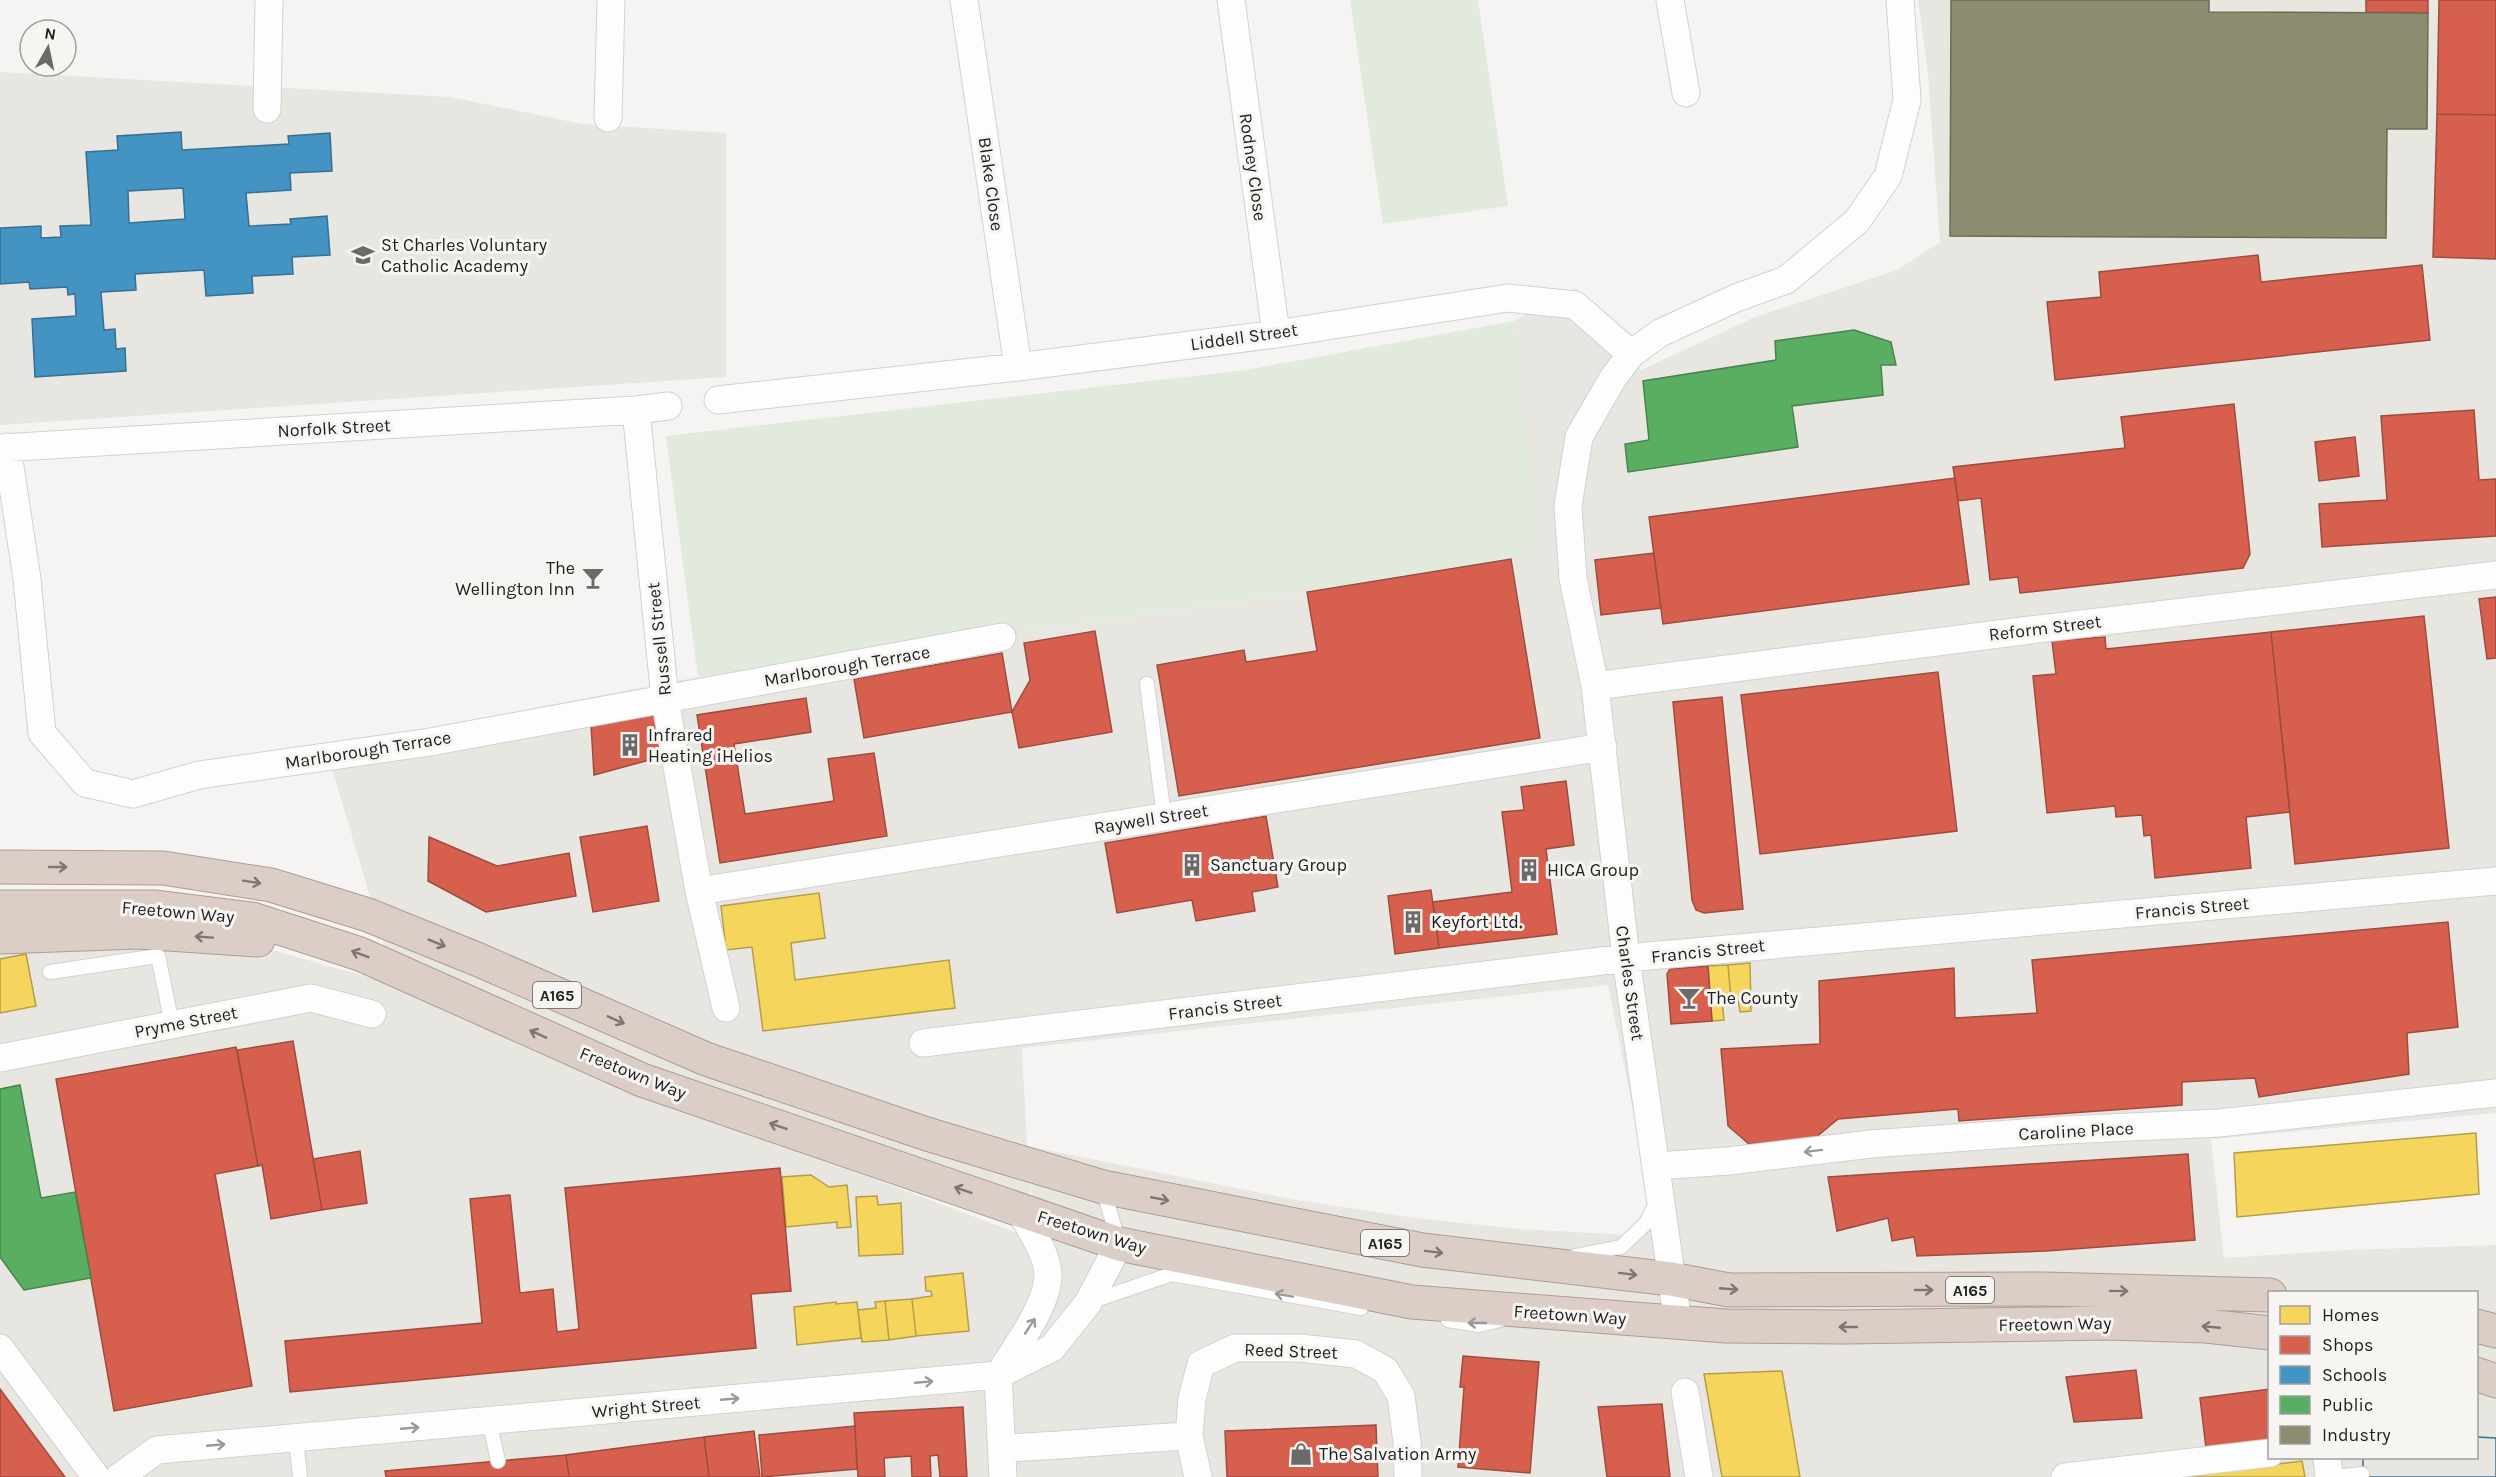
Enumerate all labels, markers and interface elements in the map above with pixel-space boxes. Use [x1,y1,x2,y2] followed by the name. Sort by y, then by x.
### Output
[18,18,78,78] north arrow
[43,23,57,44] text: N
[1235,112,1271,222] street label: Rodney Close
[974,136,1008,232] street label: Blake Close
[381,234,548,277] place label: St Charles Voluntary Catholic Academy
[350,242,376,268] school or university icon: St Charles Voluntary Catholic Academy
[1189,319,1299,355] street label: Liddell Street
[277,414,391,442] street label: Norfolk Street
[455,557,575,600] place label: The Wellington Inn
[580,565,606,591] bar icon: The Wellington Inn
[642,581,676,697] street label: Russell Street
[1987,610,2103,646] street label: Reform Street
[762,641,932,691] street label: Marlborough Terrace
[648,724,773,767] place label: Infrared Heating iHelios
[283,726,453,774] street label: Marlborough Terrace
[617,732,643,758] building icon: Infrared Heating iHelios
[1092,799,1210,839] street label: Raywell Street
[1179,852,1205,878] building icon: Sanctuary Group
[1210,854,1347,876] place label: Sanctuary Group
[1516,857,1542,883] building icon: HICA Group
[1547,859,1639,881] place label: HICA Group
[48,861,68,873] one-way arrow
[242,877,262,888] one-way arrow
[2134,892,2250,924] street label: Francis Street
[121,896,236,928] street label: Freetown Way
[1400,909,1426,935] building icon: Keyfort Ltd.
[1431,911,1522,933] place label: Keyfort Ltd.
[1611,924,1649,1042] street label: Charles Street
[195,931,215,942] one-way arrow
[1650,934,1766,968] street label: Francis Street
[427,938,446,949] one-way arrow
[351,948,370,959] one-way arrow
[533,982,581,1008] road number: A165
[1676,985,1702,1011] bar icon: The County
[1707,987,1799,1009] place label: The County
[1167,989,1283,1025] street label: Francis Street
[133,1001,240,1043] street label: Pryme Street
[607,1015,625,1026] one-way arrow
[529,1028,547,1039] one-way arrow
[576,1042,690,1105] street label: Freetown Way
[2018,1117,2134,1145] street label: Caroline Place
[770,1120,788,1131] one-way arrow
[1803,1146,1823,1157] one-way arrow
[954,1183,973,1194] one-way arrow
[1150,1194,1170,1205] one-way arrow
[1035,1205,1150,1259] street label: Freetown Way
[1361,1230,1409,1256] road number: A165
[1424,1247,1444,1258] one-way arrow
[1617,1269,1637,1280] one-way arrow
[1946,1277,1994,1303] road number: A165
[1718,1284,1738,1295] one-way arrow
[1913,1284,1933,1296] one-way arrow
[2108,1285,2128,1297] one-way arrow
[1275,1289,1295,1300] one-way arrow
[2268,1291,2478,1459] legend
[1513,1300,1628,1330] street label: Freetown Way
[2322,1304,2379,1326] text: Homes
[1998,1312,2112,1336] street label: Freetown Way
[1468,1317,1487,1329] one-way arrow
[1024,1318,1036,1335] one-way arrow
[1839,1321,1859,1333] one-way arrow
[2202,1321,2222,1332] one-way arrow
[2322,1334,2374,1356] text: Shops
[1244,1338,1339,1364] street label: Reed Street
[2322,1364,2387,1386] text: Schools
[913,1376,933,1387] one-way arrow
[591,1391,701,1423] street label: Wright Street
[719,1393,739,1404] one-way arrow
[2322,1394,2373,1416] text: Public
[399,1422,419,1433] one-way arrow
[2322,1424,2391,1446] text: Industry
[205,1439,225,1450] one-way arrow
[1288,1441,1314,1467] shop icon: The Salvation Army
[1319,1443,1477,1465] place label: The Salvation Army

